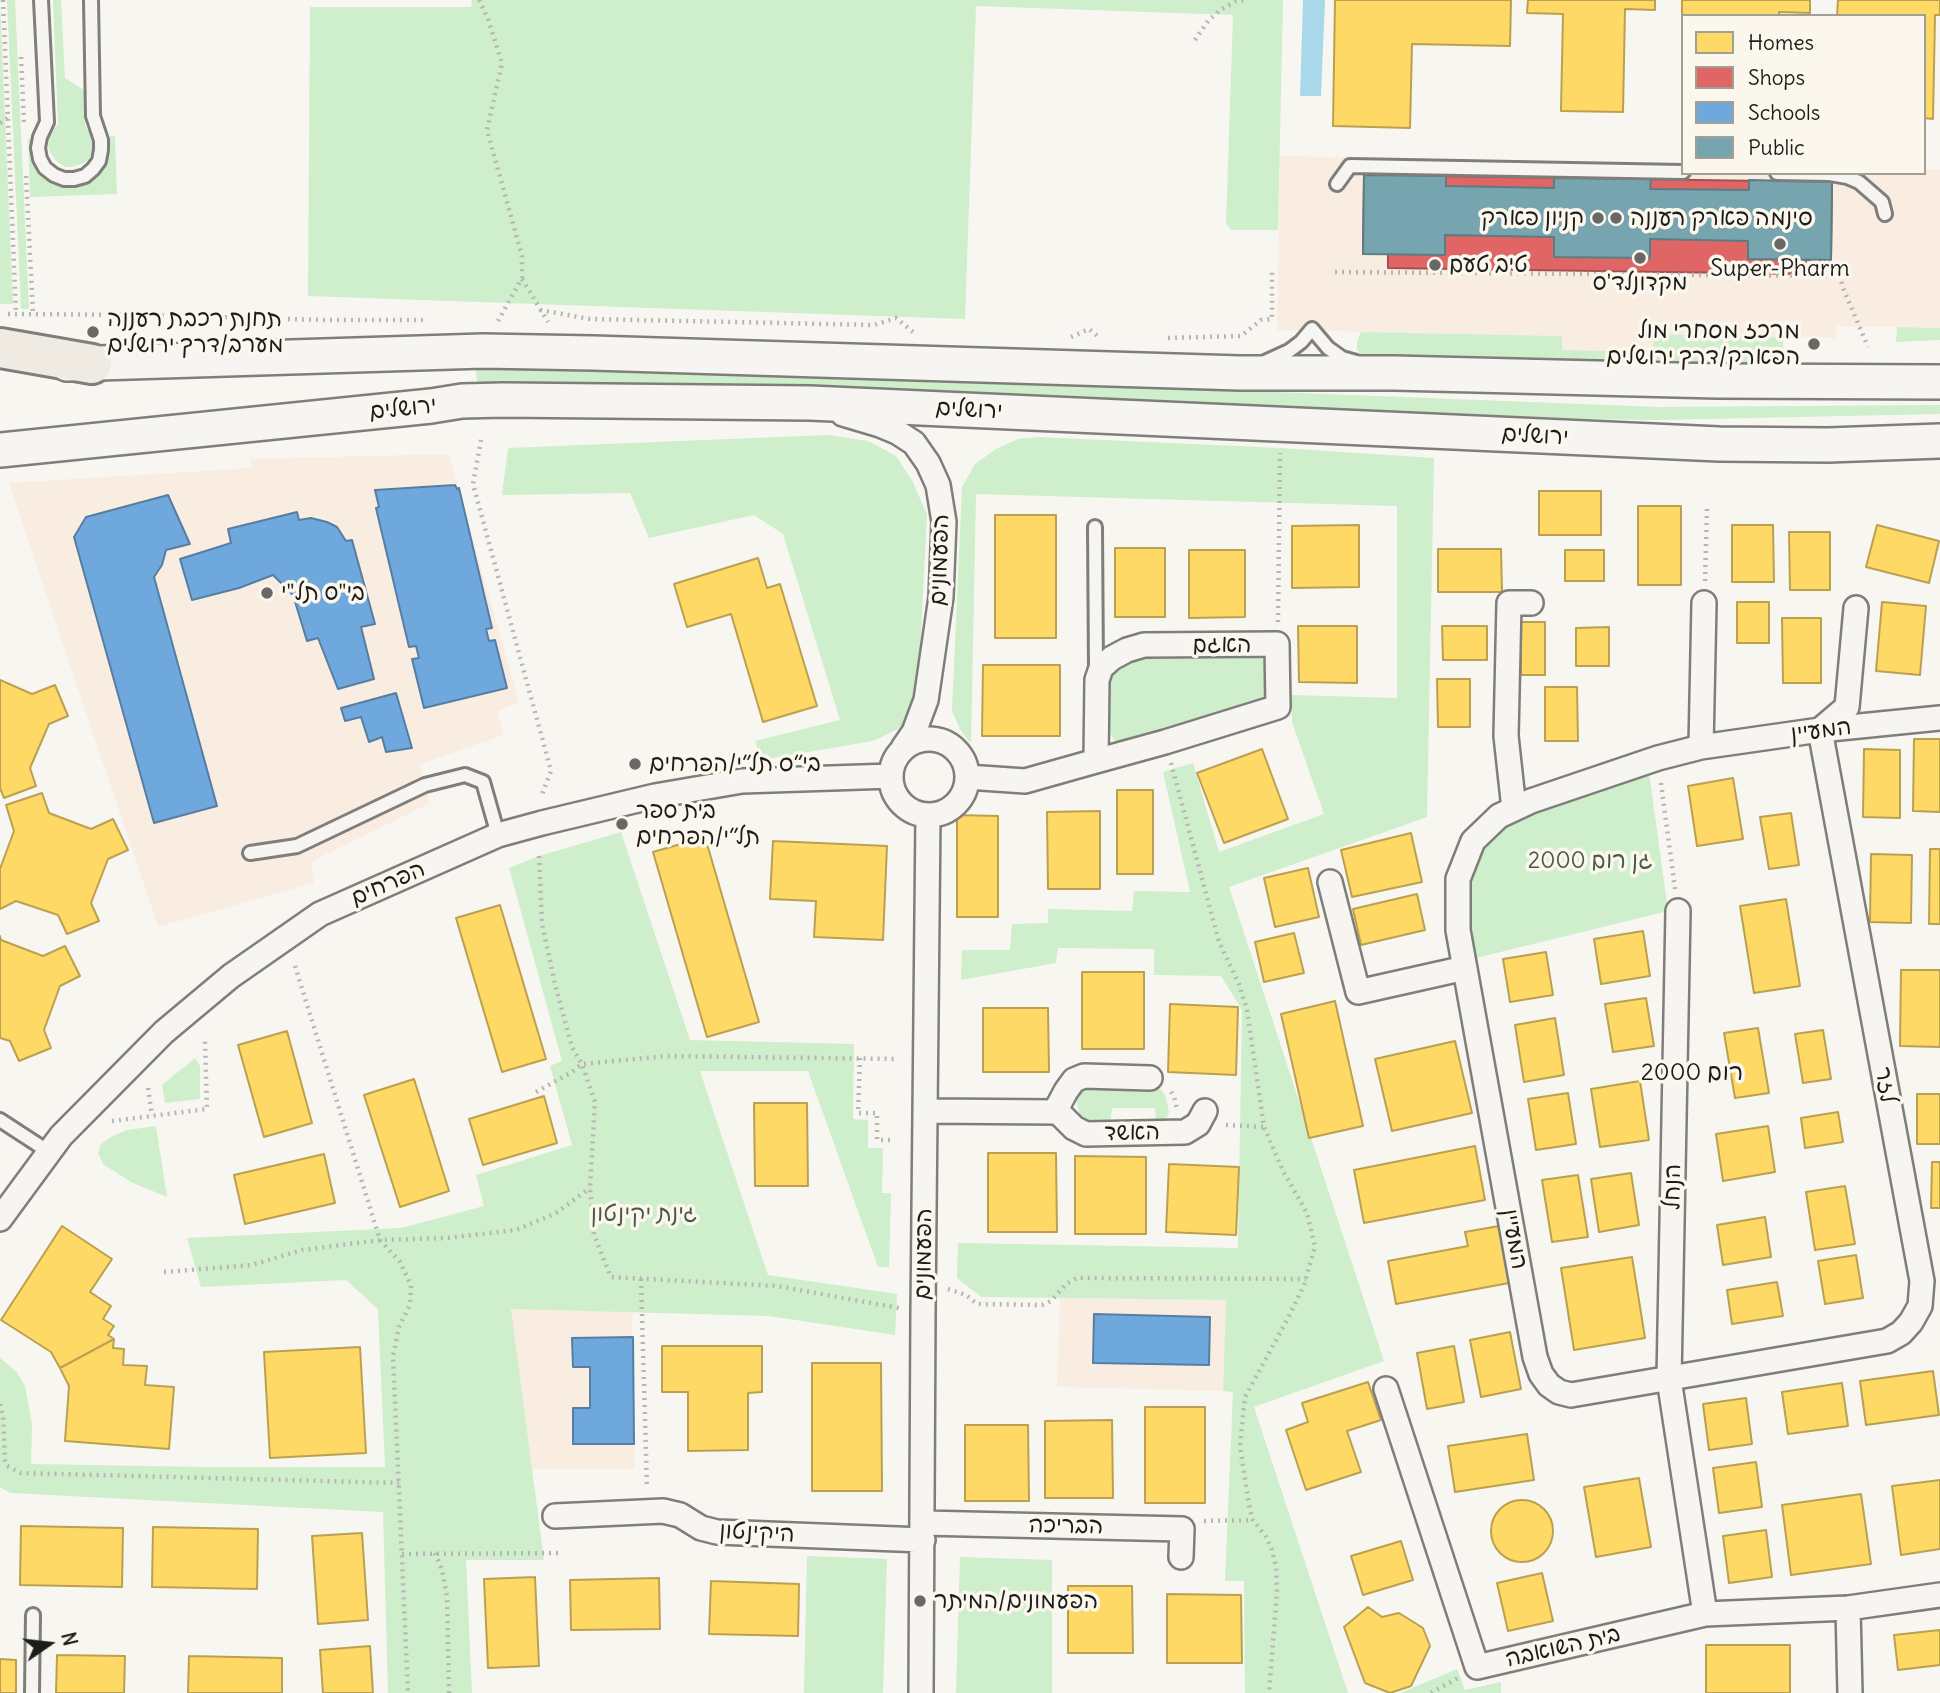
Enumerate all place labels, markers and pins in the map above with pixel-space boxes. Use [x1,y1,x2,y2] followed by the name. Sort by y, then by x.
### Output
[1481,204,1584,232] place label: קניון פארק
[1630,204,1813,232] place label: סינמה פארק רעננה
[1590,210,1606,226] marker: קניון פארק
[1608,210,1624,226] marker: סינמה פארק רעננה
[1772,236,1788,252] marker: Super-Pharm
[1632,250,1648,266] marker: מקדונלד'ס
[1449,251,1528,279] place label: טיב טעם
[1710,255,1850,283] place label: Super-Pharm
[1427,257,1443,273] marker: טיב טעם
[1593,269,1687,297] place label: מקדונלד'ס
[107,305,283,359] place label: תחנת רכבת רעננה מערב/דרך ירושלים
[1606,317,1800,371] place label: מרכז מסחרי מול הפארק/דרך ירושלים
[85,324,101,340] marker: תחנת רכבת רעננה מערב/דרך ירושלים
[1806,336,1822,352] marker: מרכז מסחרי מול הפארק/דרך ירושלים
[281,579,365,607] place label: בי"ס תל"י
[259,585,275,601] marker: בי"ס תל"י
[649,750,821,778] place label: בי״ס תל״י/הפרחים
[627,756,643,772] marker: בי״ס תל״י/הפרחים
[636,797,760,851] place label: בית ספר תל״י/הפרחים
[614,816,630,832] marker: בית ספר תל״י/הפרחים
[934,1587,1098,1615] place label: הפעמונים/המיתר
[912,1593,928,1609] marker: הפעמונים/המיתר

